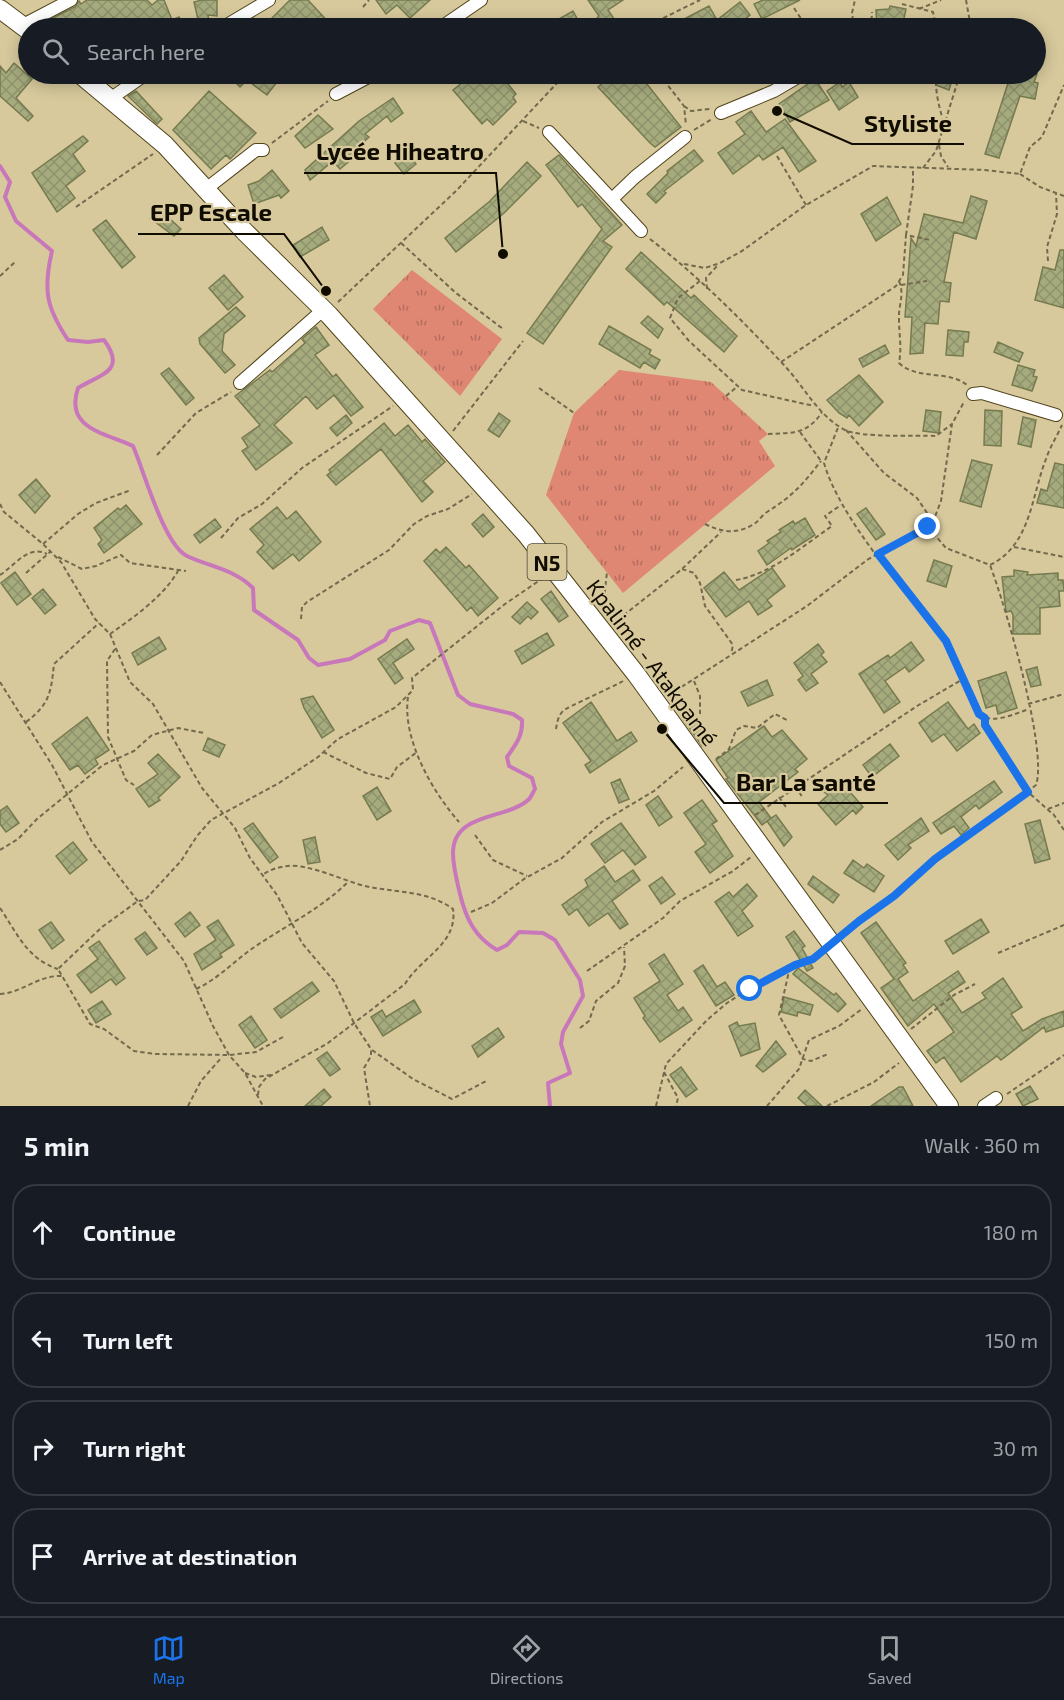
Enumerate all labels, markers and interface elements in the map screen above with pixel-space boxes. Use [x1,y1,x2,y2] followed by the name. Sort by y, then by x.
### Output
[18,18,1046,84] search box
[39,35,72,68] icon: search
[87,38,205,64] text: Search here
[852,102,964,144] callout: Styliste
[864,108,952,137] text: Styliste
[304,131,496,173] callout: Lycée Hiheatro
[316,136,484,165] text: Lycée Hiheatro
[138,192,284,234] callout: EPP Escale
[150,197,272,226] text: EPP Escale
[914,513,940,539] route end
[528,544,566,580] road number: N5
[582,574,724,750] street label: Kpalimé - Atakpamé
[724,761,888,803] callout: Bar La santé
[736,767,876,796] text: Bar La santé
[736,975,762,1001] route start
[24,1130,90,1161] text: 5 min
[924,1133,1040,1157] text: Walk · 360 m
[26,1216,59,1249] icon: ahead
[83,1219,176,1245] text: Continue
[984,1220,1038,1244] text: 180 m
[26,1324,59,1357] icon: left
[83,1327,172,1353] text: Turn left
[985,1328,1038,1352] text: 150 m
[26,1432,59,1465] icon: right
[83,1435,185,1461] text: Turn right
[993,1436,1038,1460] text: 30 m
[26,1540,59,1573] icon: arrive
[83,1543,297,1569] text: Arrive at destination
[152,1632,185,1687] tab: Map
[490,1632,563,1687] tab: Directions
[868,1632,912,1687] tab: Saved

